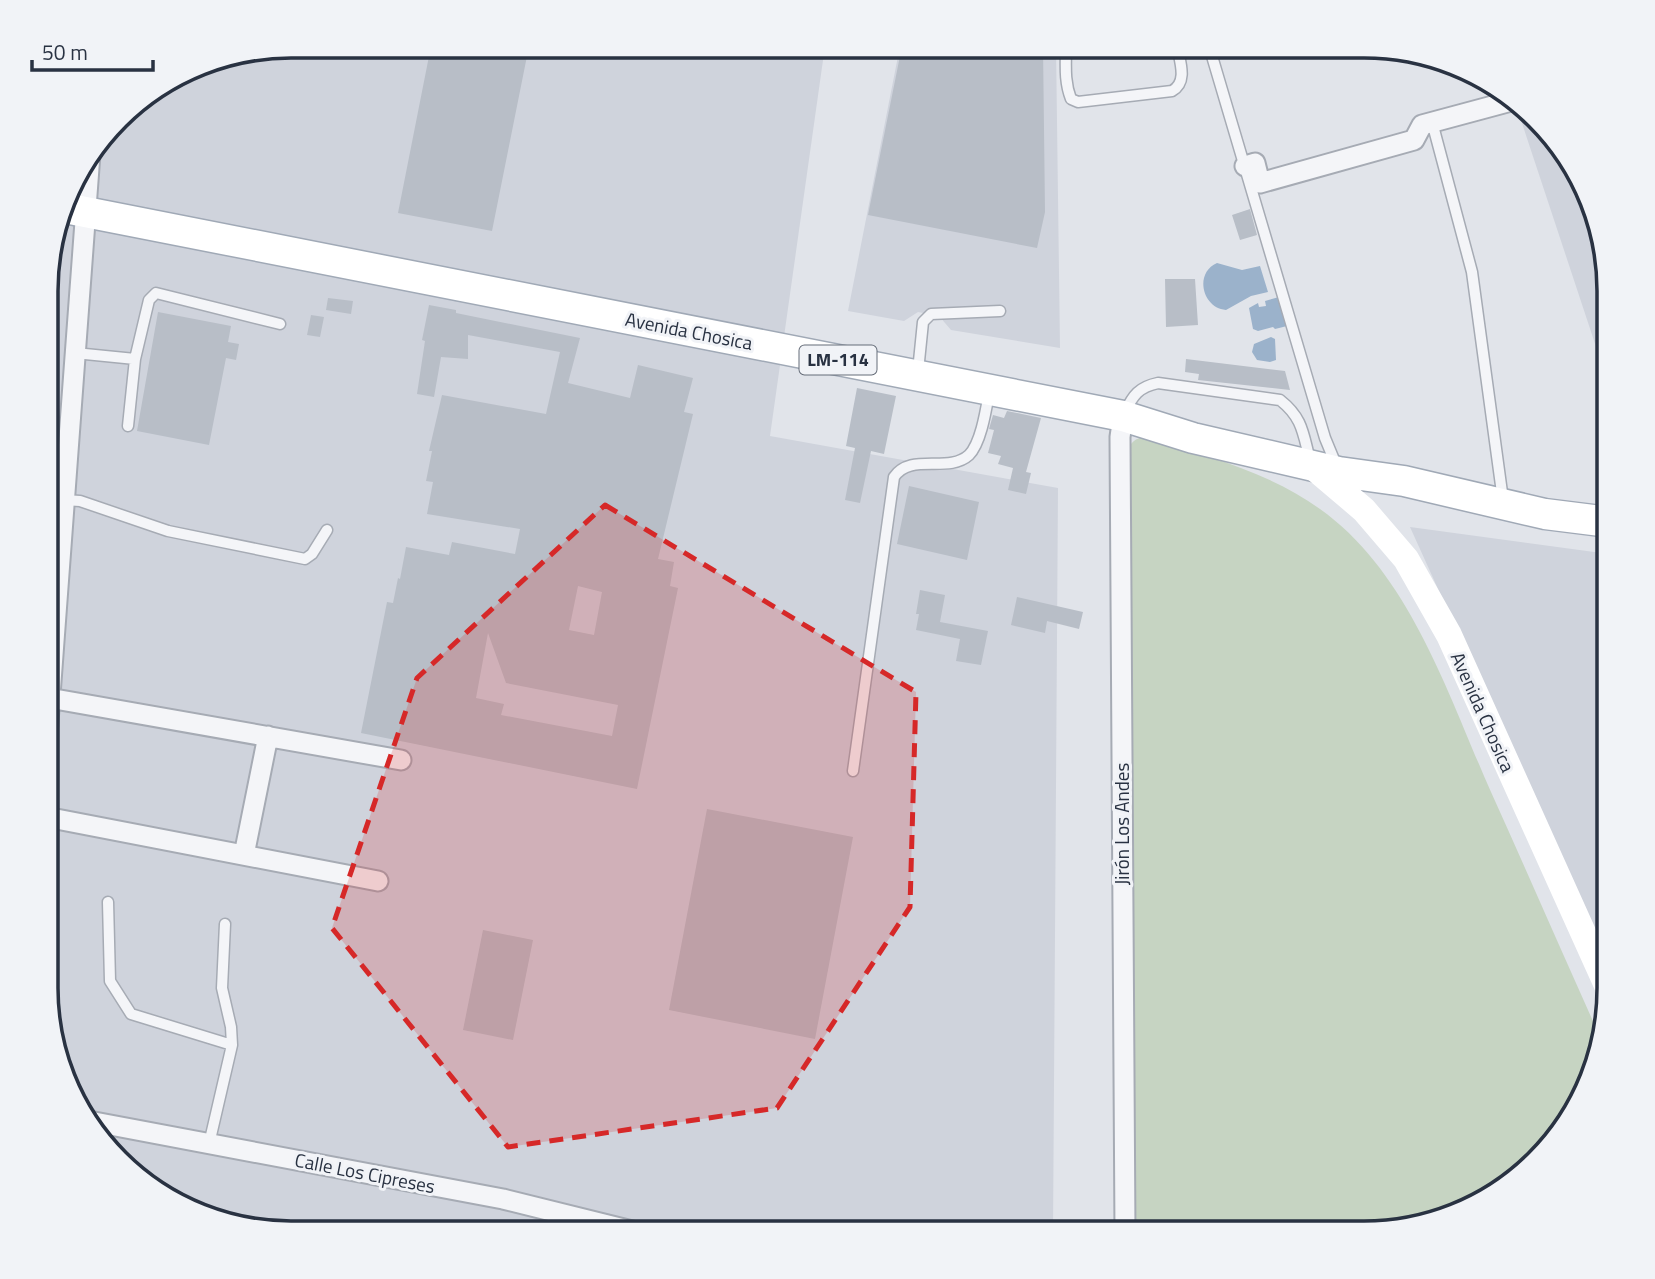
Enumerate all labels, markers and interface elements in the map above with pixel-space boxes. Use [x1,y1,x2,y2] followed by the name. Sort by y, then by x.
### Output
[32,28,152,72] scale bar
[42,36,88,68] text: 50 m
[623,304,756,357] street label: Avenida Chosica
[800,346,876,374] road number: LM-114
[1444,647,1523,777] street label: Avenida Chosica
[1107,763,1136,885] street label: Jirón Los Andes
[293,1145,438,1200] street label: Calle Los Cipreses

